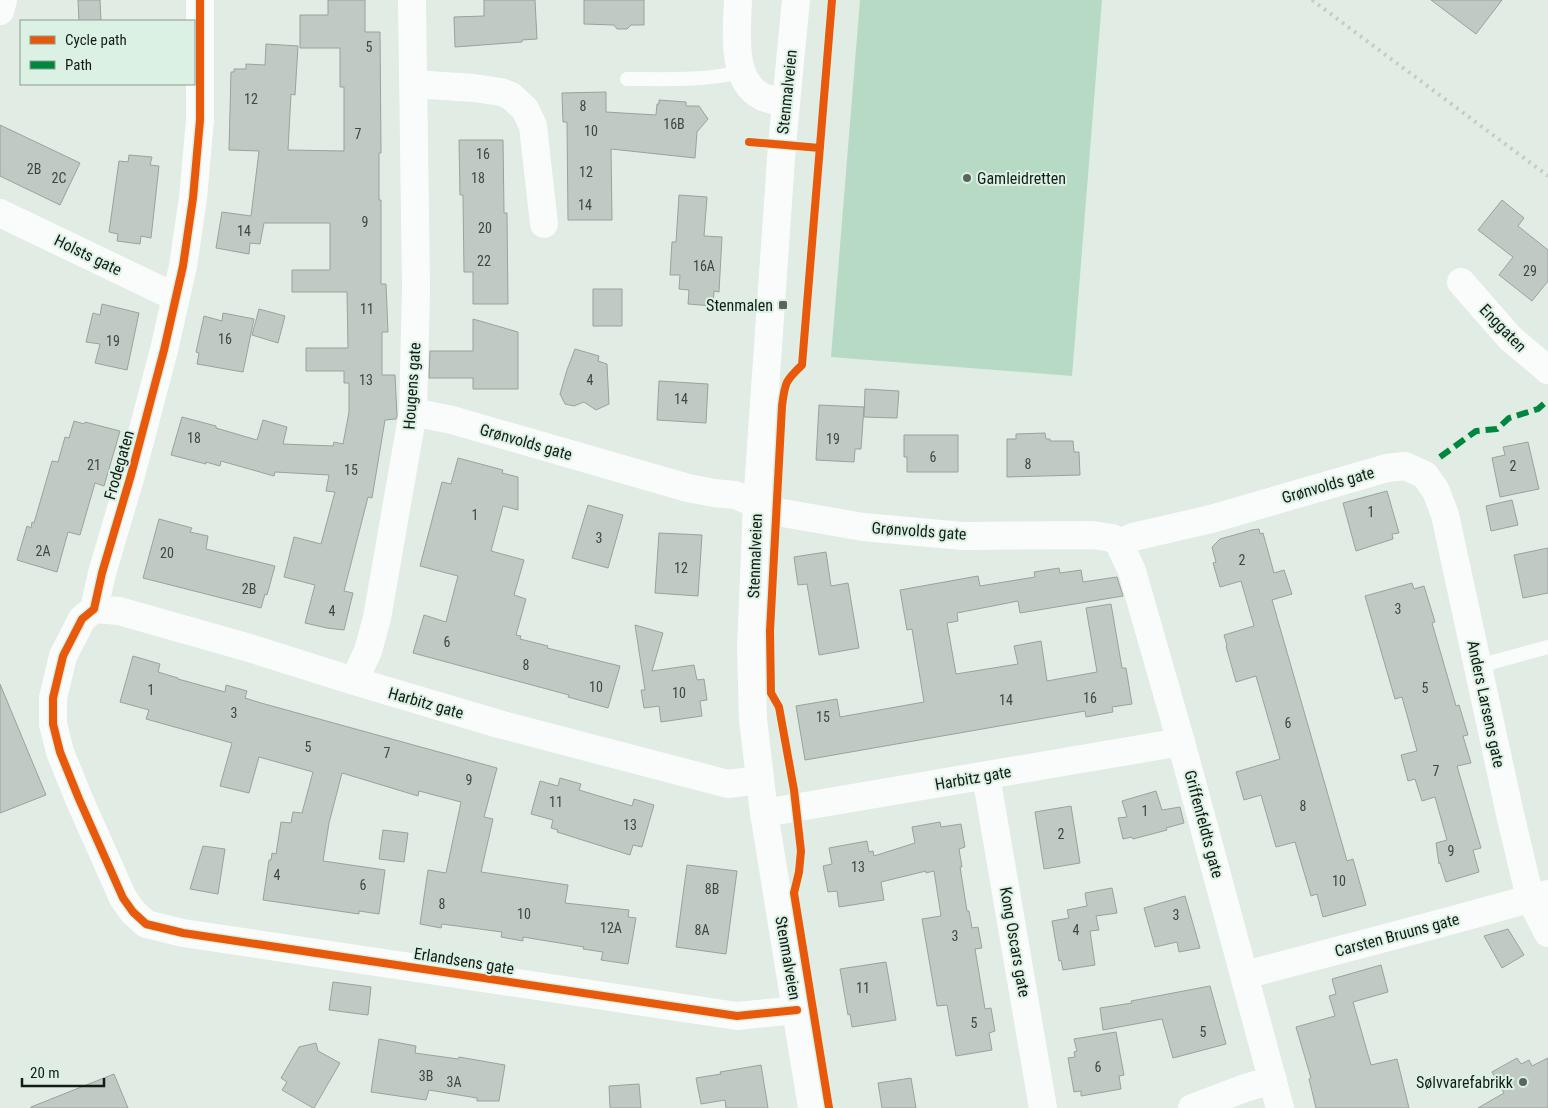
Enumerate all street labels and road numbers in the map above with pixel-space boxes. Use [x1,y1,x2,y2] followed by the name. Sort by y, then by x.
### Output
[773,49,801,135] street label: Stenmalveien
[51,231,125,279] street label: Holsts gate
[1476,300,1530,356] street label: Enggaten
[399,342,425,430] street label: Hougens gate
[478,420,574,464] street label: Grønvolds gate
[100,428,138,502] street label: Frodegaten
[1280,463,1376,507] street label: Grønvolds gate
[744,513,766,599] street label: Stenmalveien
[871,518,967,544] street label: Grønvolds gate
[1463,639,1509,769] street label: Anders Larsens gate
[386,683,466,723] street label: Harbitz gate
[933,762,1013,794] street label: Harbitz gate
[1181,768,1227,880] street label: Griffenfeldts gate
[996,885,1034,999] street label: Kong Oscars gate
[1333,909,1461,961] street label: Carsten Bruuns gate
[771,915,805,1001] street label: Stenmalveien
[413,944,515,978] street label: Erlandsens gate

